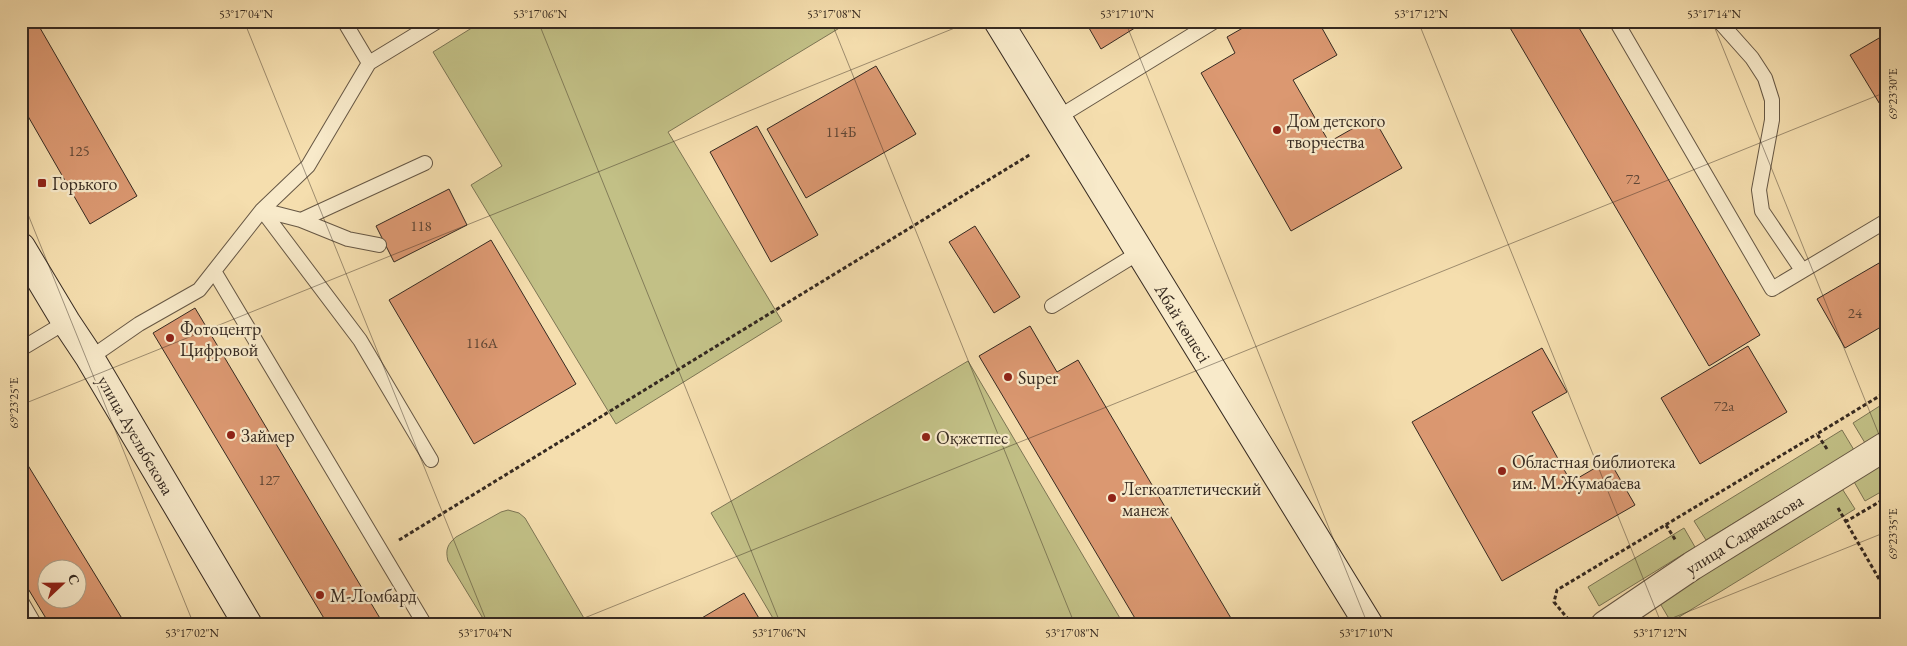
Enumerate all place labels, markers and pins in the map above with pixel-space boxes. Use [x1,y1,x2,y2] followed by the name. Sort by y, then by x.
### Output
[1287,109,1385,153] place label: Дом детского творчества
[1271,124,1283,136] marker: Дом детского творчества
[52,172,117,195] place label: Горького
[36,177,48,189] marker: Горького
[180,317,261,361] place label: Фотоцентр Цифровой
[164,332,176,344] marker: Фотоцентр Цифровой
[1018,366,1058,389] place label: Super
[1002,371,1014,383] marker: Super
[241,424,294,447] place label: Займер
[936,426,1008,449] place label: Оқжетпес
[225,429,237,441] marker: Займер
[920,431,932,443] marker: Оқжетпес
[1512,450,1676,494] place label: Областная библиотека им. М.Жумабаева
[1496,465,1508,477] marker: Областная библиотека им. М.Жумабаева
[1122,477,1262,521] place label: Легкоатлетический манеж
[1106,492,1118,504] marker: Легкоатлетический манеж
[330,584,416,607] place label: М-Ломбард
[314,589,326,601] marker: М-Ломбард

